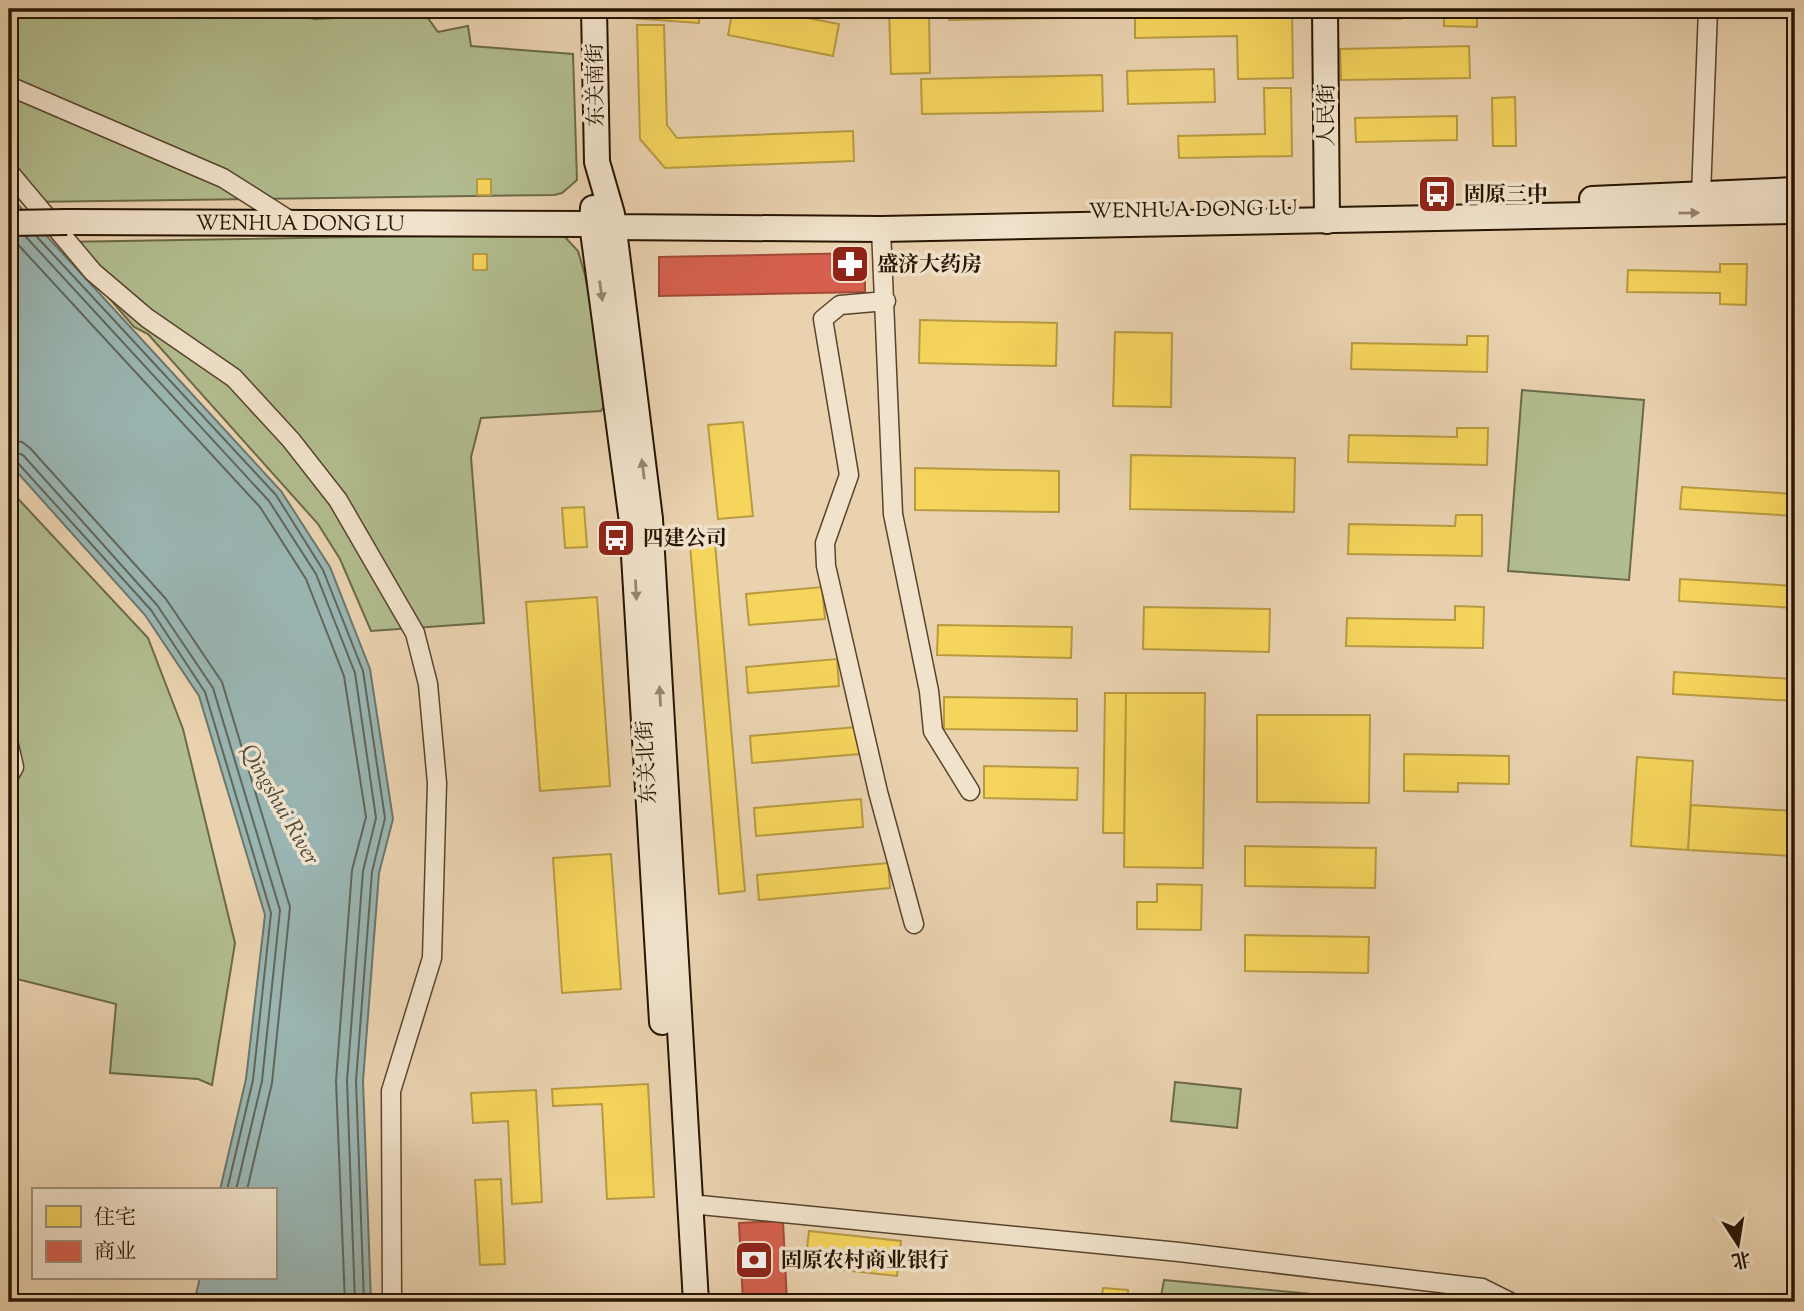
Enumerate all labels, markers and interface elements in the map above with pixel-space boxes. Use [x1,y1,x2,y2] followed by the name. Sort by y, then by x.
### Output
[581,43,613,127] street label: 东关南街
[1313,84,1343,147] street label: 人民街
[1416,173,1458,215] bus stop icon: 固原三中
[1464,181,1548,211] place label: 固原三中
[1088,194,1298,228] street label: WENHUA DONG LU
[1678,208,1700,219] one-way arrow
[196,209,404,240] street label: WENHUA DONG LU
[829,243,871,285] pharmacy icon: 盛济大药房
[877,251,982,281] place label: 盛济大药房
[596,280,607,302] one-way arrow
[638,458,649,480] one-way arrow
[595,517,637,559] bus stop icon: 四建公司
[643,525,727,555] place label: 四建公司
[631,579,642,601] one-way arrow
[654,685,665,707] one-way arrow
[631,719,665,805] street label: 东关北街
[231,739,327,872] water label: Qingshui River
[32,1188,276,1280] legend
[94,1204,136,1234] text: 住宅
[1702,1210,1772,1280] north arrow
[94,1238,136,1268] text: 商业
[733,1239,775,1281] bank icon: 固原农村商业银行
[1729,1243,1753,1273] text: 北
[781,1247,949,1277] place label: 固原农村商业银行

